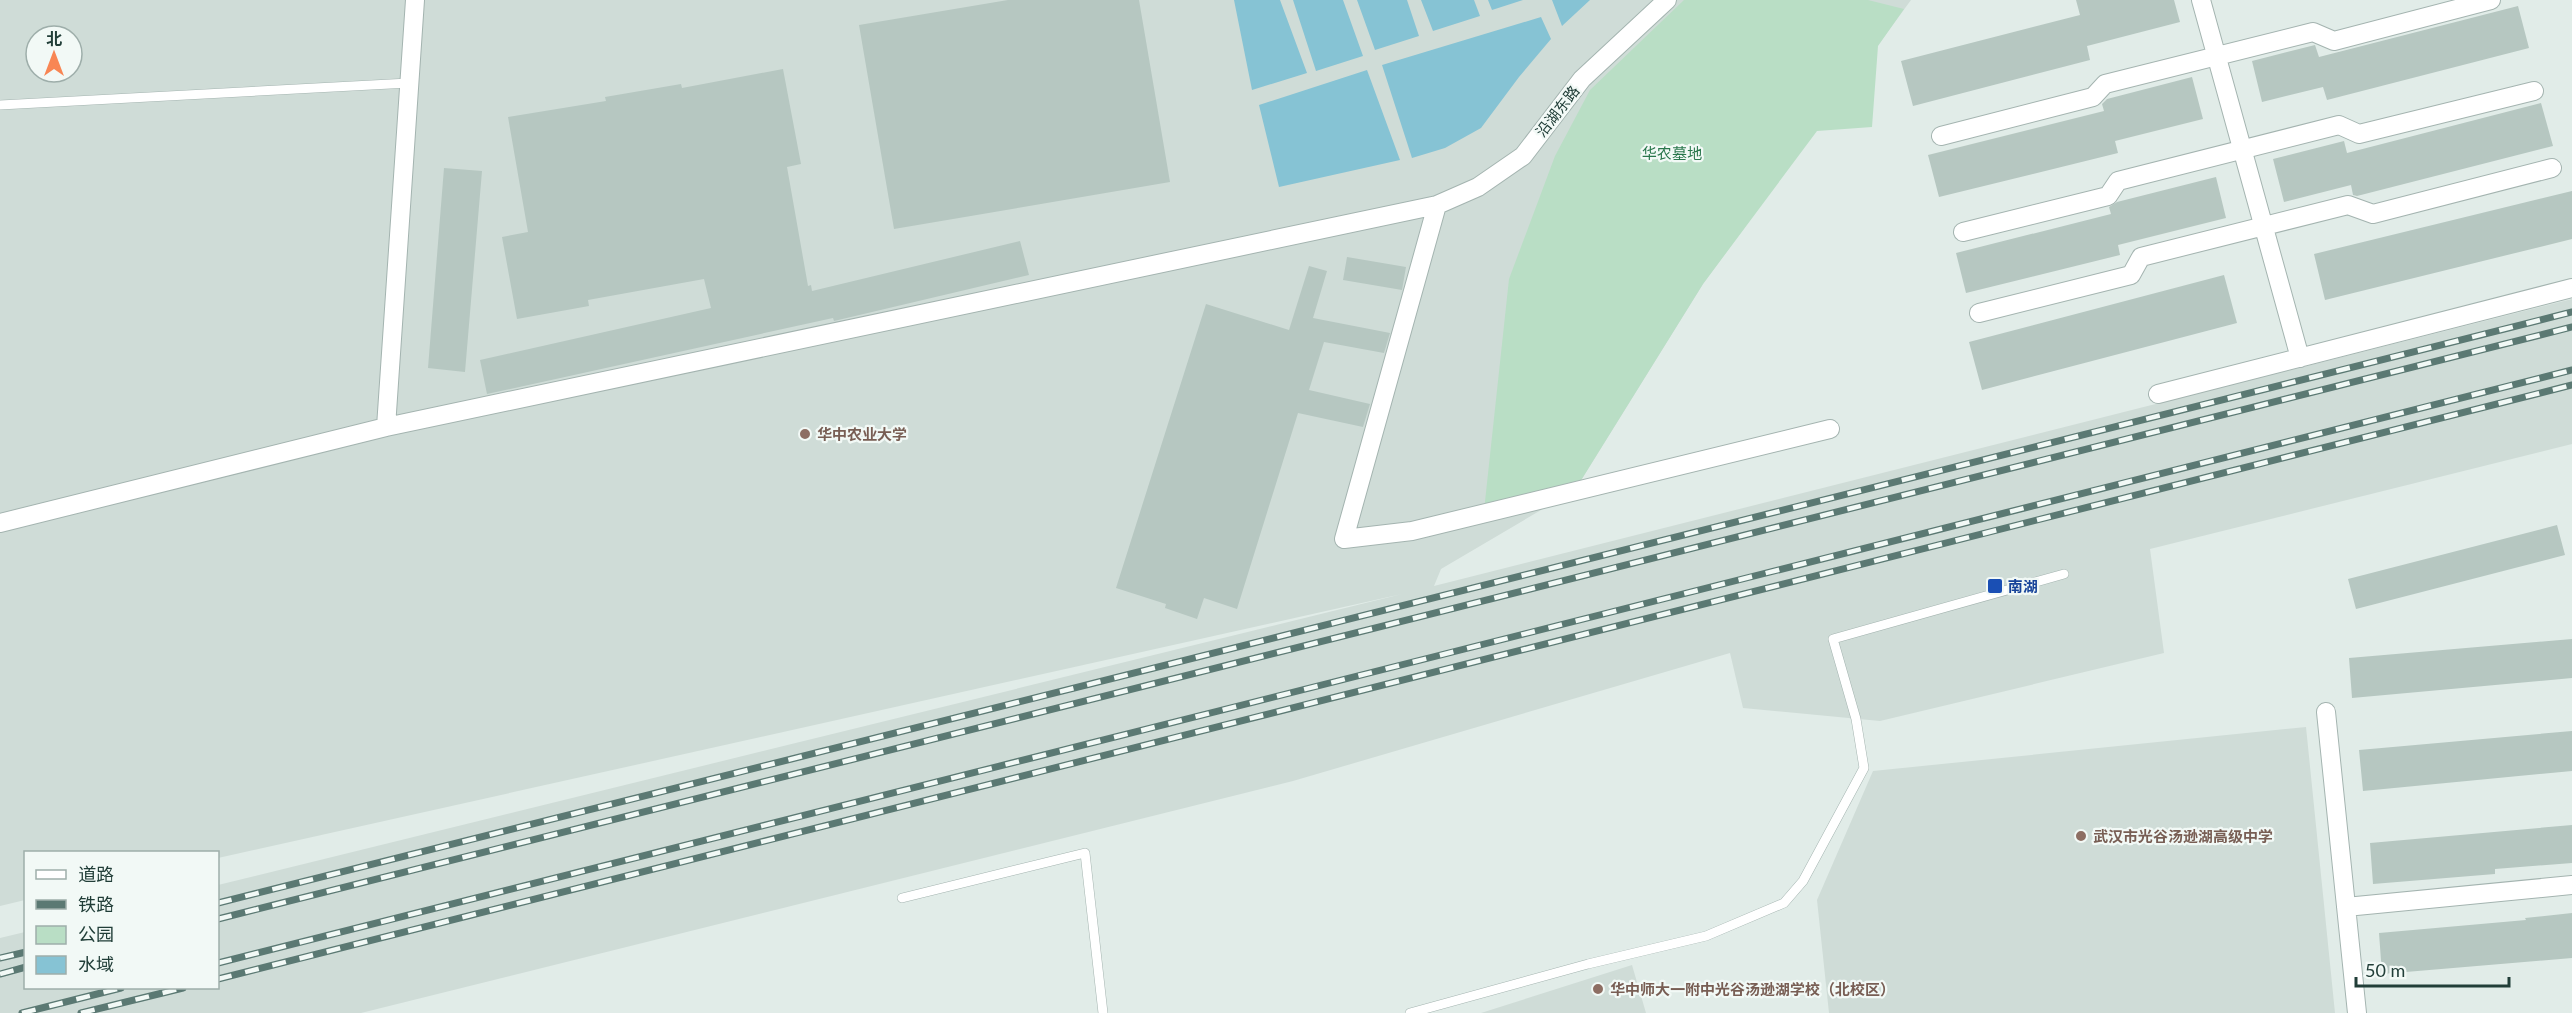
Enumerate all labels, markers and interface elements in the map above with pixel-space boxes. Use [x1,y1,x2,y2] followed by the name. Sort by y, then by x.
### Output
[24,24,84,84] north arrow
[46,29,62,48] text: 北
[1531,82,1583,140] street label: 沿湖东路
[1642,144,1702,162] park label: 华农墓地
[817,425,907,443] place label: 华中农业大学
[798,427,812,441] marker: 华中农业大学
[1986,577,2004,595] marker: 南湖
[2008,577,2038,595] place label: 南湖
[2093,827,2273,845] place label: 武汉市光谷汤逊湖高级中学
[2074,829,2088,843] marker: 武汉市光谷汤逊湖高级中学
[24,851,219,989] legend
[78,863,114,885] text: 道路
[78,893,114,915] text: 铁路
[78,923,114,945] text: 公园
[2356,950,2509,988] scale bar
[78,953,114,975] text: 水域
[2365,959,2405,981] text: 50 m
[1610,980,1895,998] place label: 华中师大一附中光谷汤逊湖学校（北校区）
[1591,982,1605,996] marker: 华中师大一附中光谷汤逊湖学校（北校区）

